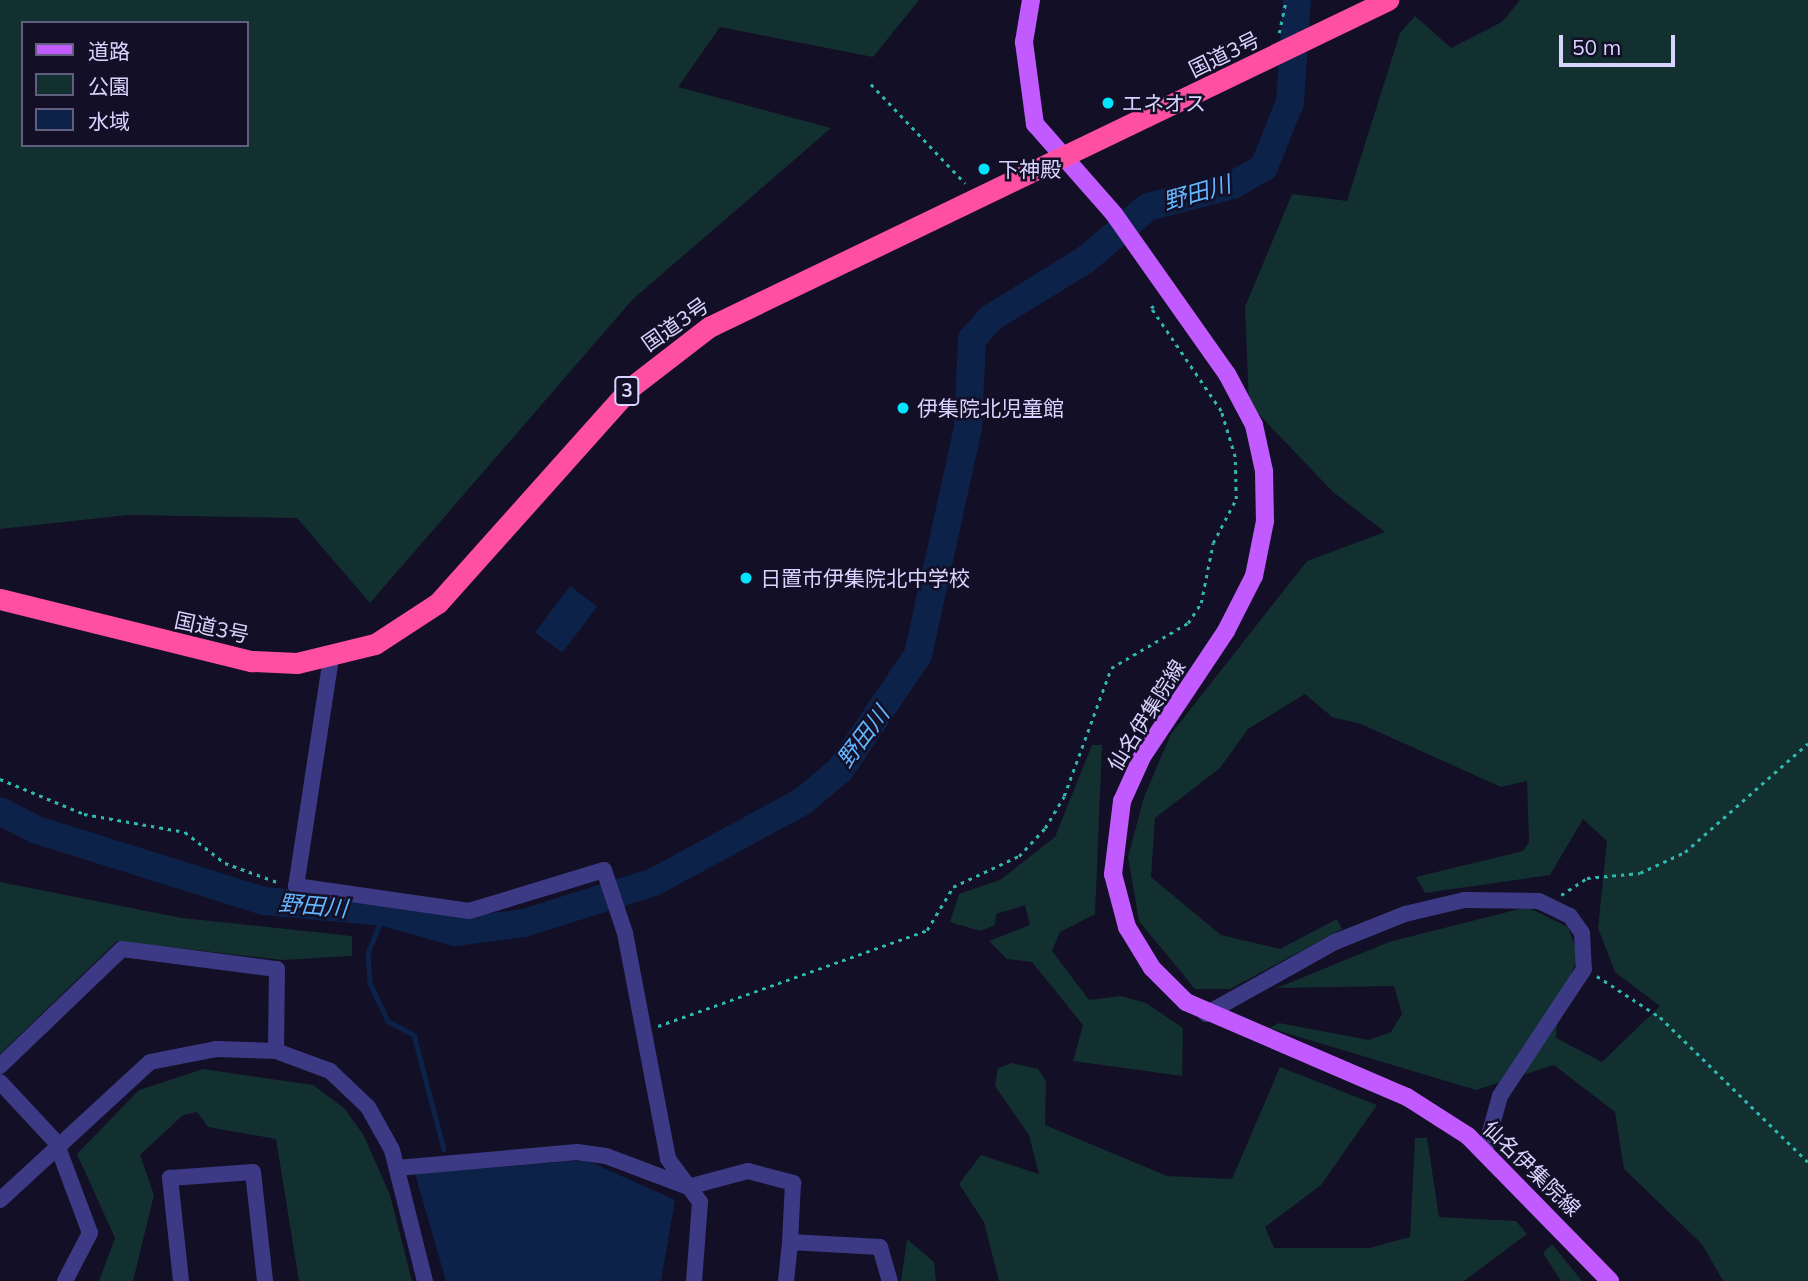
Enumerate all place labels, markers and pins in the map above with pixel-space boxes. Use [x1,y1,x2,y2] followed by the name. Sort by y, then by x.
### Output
[1122,90,1206,116] place label: エネオス
[1100,95,1116,111] marker: エネオス
[998,156,1061,182] place label: 下神殿
[976,161,992,177] marker: 下神殿
[917,395,1064,421] place label: 伊集院北児童館
[895,400,911,416] marker: 伊集院北児童館
[760,565,970,591] place label: 日置市伊集院北中学校
[738,570,754,586] marker: 日置市伊集院北中学校

